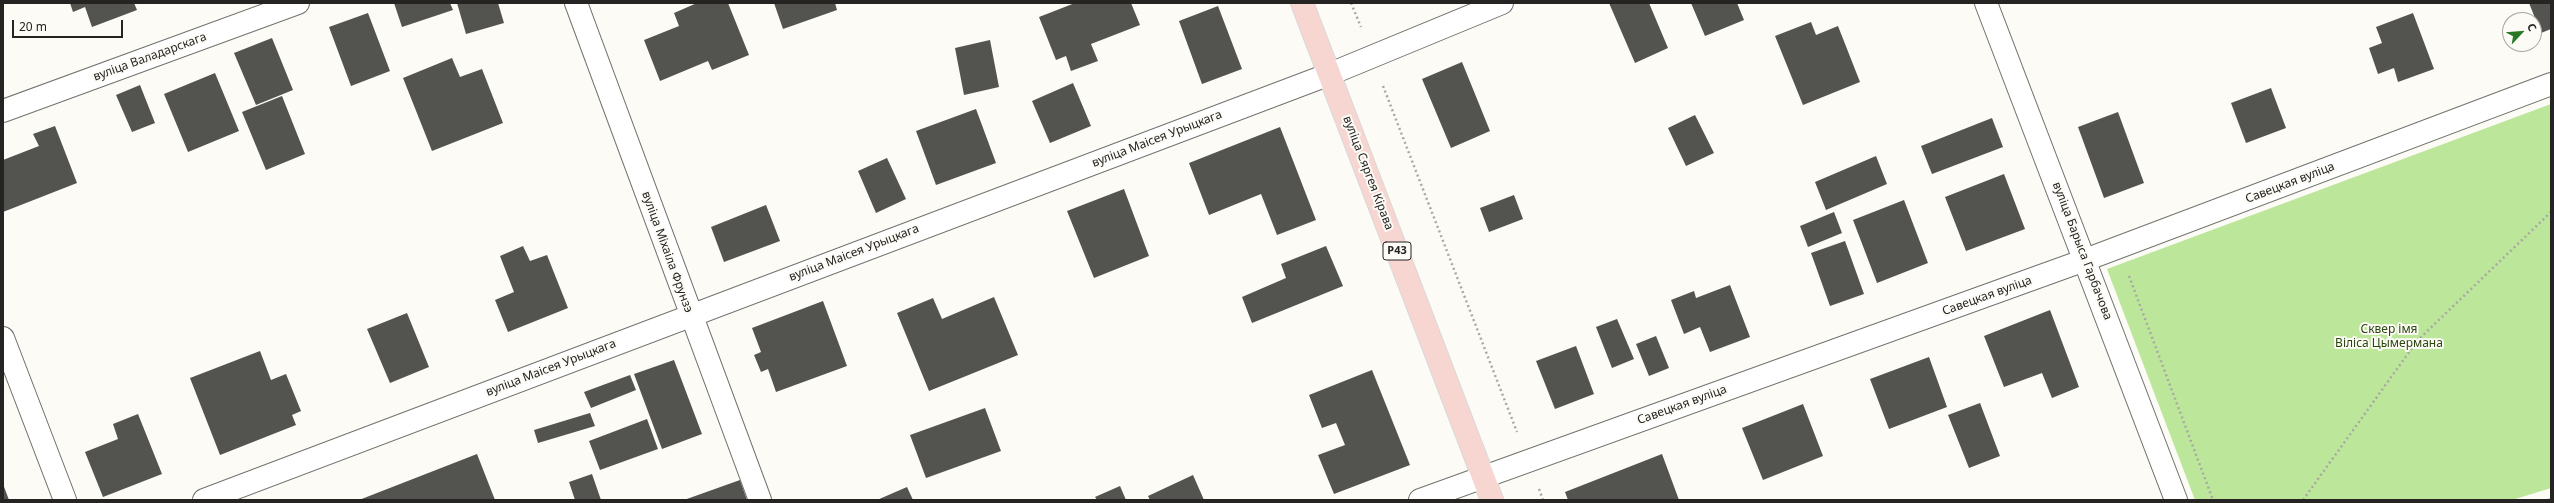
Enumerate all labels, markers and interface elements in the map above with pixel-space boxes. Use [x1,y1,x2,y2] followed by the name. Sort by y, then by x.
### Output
[14,12,125,38] scale bar
[2502,12,2542,52] north arrow
[19,18,47,35] text: 20 m
[2524,20,2541,33] text: С
[91,30,209,84] street label: вуліца Валадарскага
[1090,108,1224,170] street label: вуліца Маісея Урыцкага
[1340,114,1396,232] street label: вуліца Сяргея Кірава
[2243,159,2337,207] street label: Савецкая вуліца
[2049,180,2115,322] street label: вуліца Барыса Гарбачова
[638,189,696,315] street label: вуліца Міхаіла Фрунзэ
[787,222,921,284] street label: вуліца Маісея Урыцкага
[1383,242,1411,260] road number: Р43
[1940,273,2034,319] street label: Савецкая вуліца
[2335,323,2443,351] park label: Сквер імя Віліса Цымермана
[484,337,618,399] street label: вуліца Маісея Урыцкага
[1635,382,1729,428] street label: Савецкая вуліца

